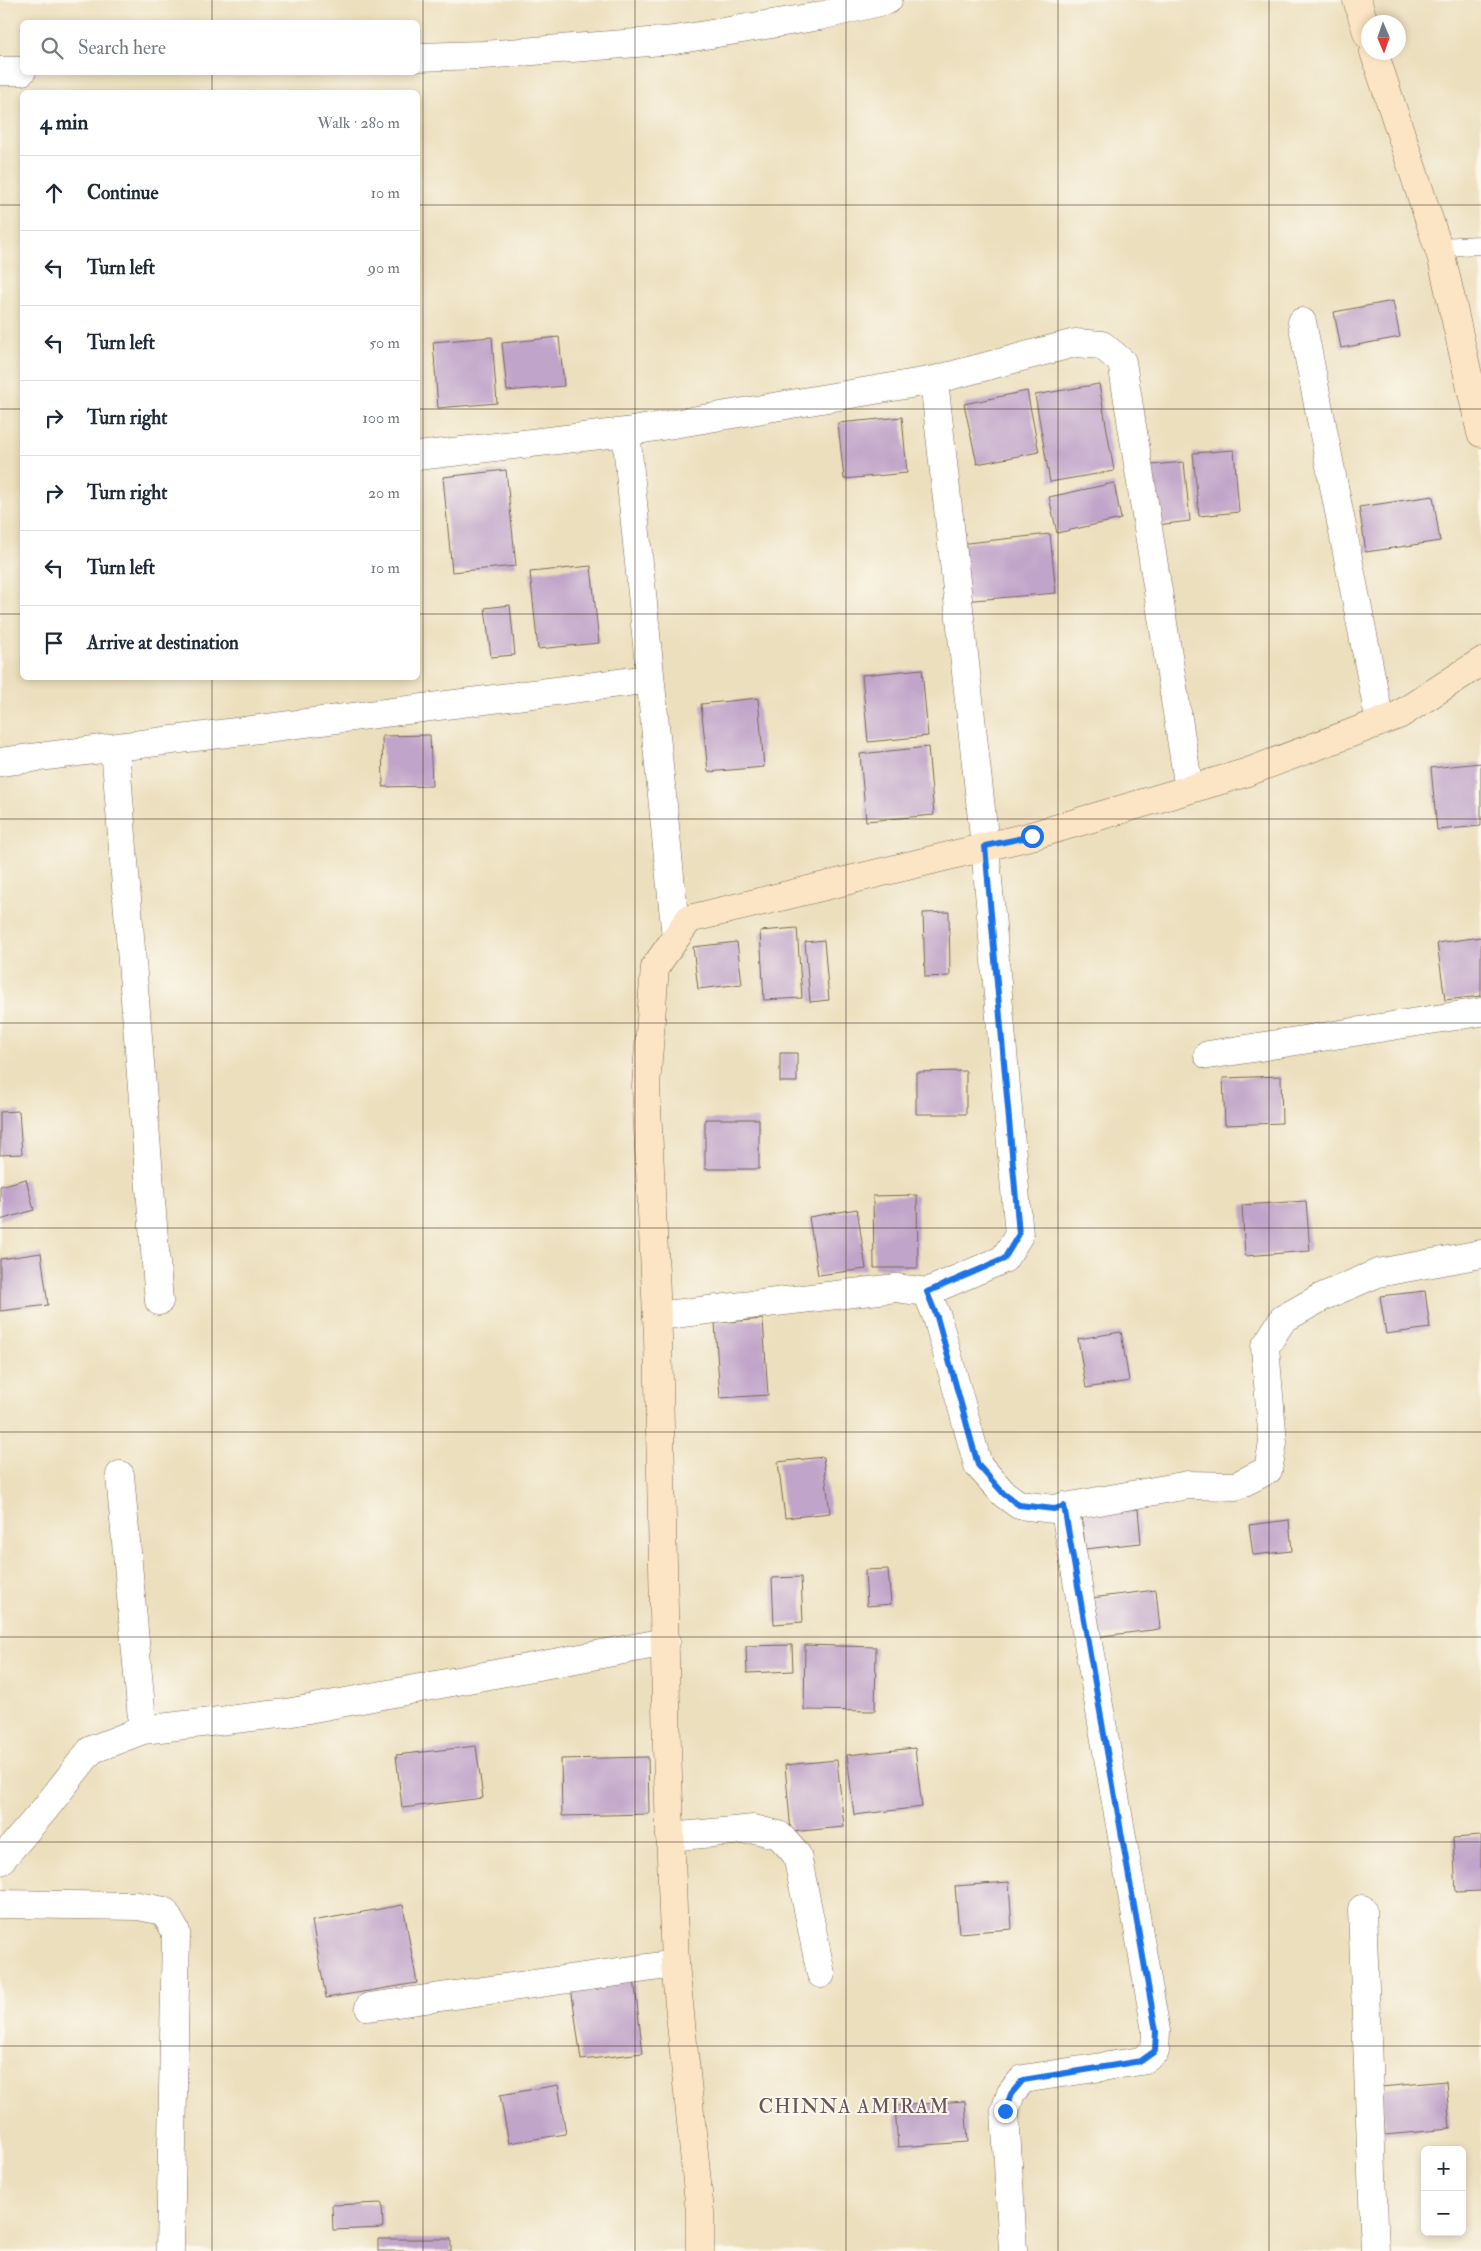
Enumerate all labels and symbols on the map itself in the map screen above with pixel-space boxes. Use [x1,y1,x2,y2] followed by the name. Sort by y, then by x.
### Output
[1361,15,1406,60] north arrow
[1021,825,1044,848] route start
[759,2094,949,2119] district label: CHINNA AMIRAM
[994,2100,1017,2123] route end

